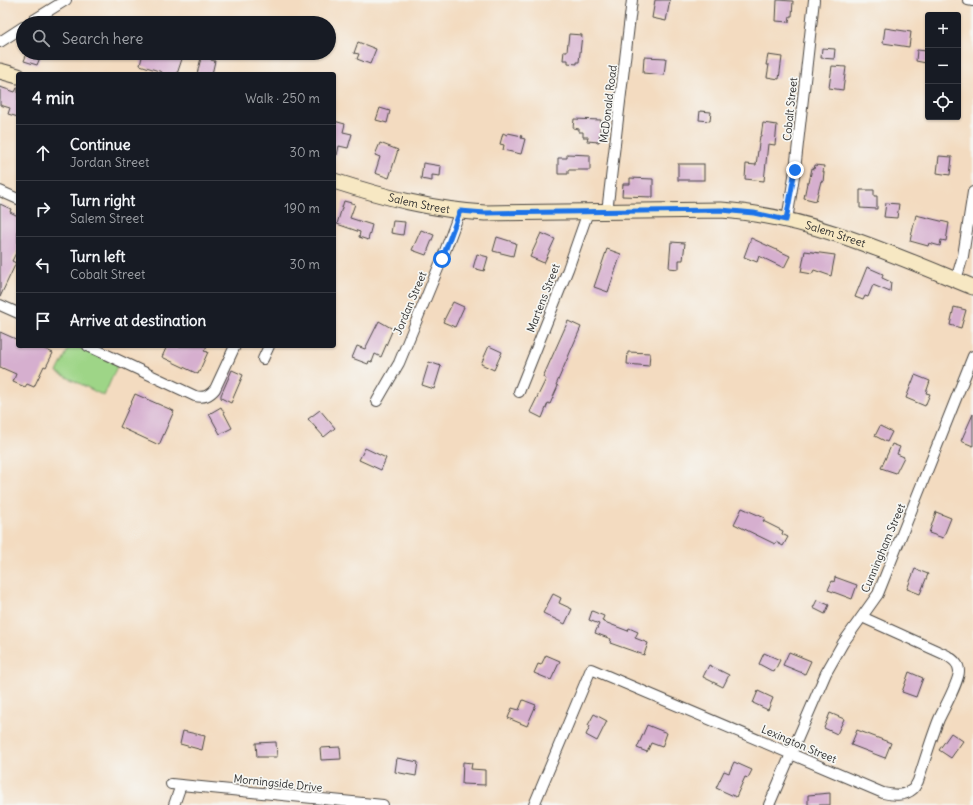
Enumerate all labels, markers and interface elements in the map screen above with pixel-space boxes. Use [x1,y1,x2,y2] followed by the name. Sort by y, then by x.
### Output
[925,12,961,120] map controls
[925,12,961,48] button: +
[16,16,336,60] search box
[30,27,52,49] icon: search
[62,29,143,48] text: Search here
[925,48,961,84] button: −
[596,64,620,144] street label: McDonald Road
[780,76,800,141] street label: Cobalt Street
[925,84,961,120] button: locate
[32,87,74,109] text: 4 min
[245,90,320,107] text: Walk · 250 m
[70,135,131,154] text: Continue
[32,142,54,164] icon: ahead
[290,144,320,161] text: 30 m
[70,154,149,171] text: Jordan Street
[786,161,804,179] route end
[387,190,451,216] street label: Salem Street
[70,191,135,210] text: Turn right
[32,198,54,220] icon: right
[284,200,320,217] text: 190 m
[70,210,144,227] text: Salem Street
[804,218,868,251] street label: Salem Street
[70,247,125,266] text: Turn left
[433,250,451,268] route start
[32,254,54,276] icon: left
[290,256,320,273] text: 30 m
[523,261,563,334] street label: Martens Street
[70,266,145,283] text: Cobalt Street
[390,269,430,337] street label: Jordan Street
[32,310,54,332] icon: arrive
[70,311,206,330] text: Arrive at destination
[858,501,908,595] street label: Cunningham Street
[759,722,839,766] street label: Lexington Street
[233,771,323,795] street label: Morningside Drive

